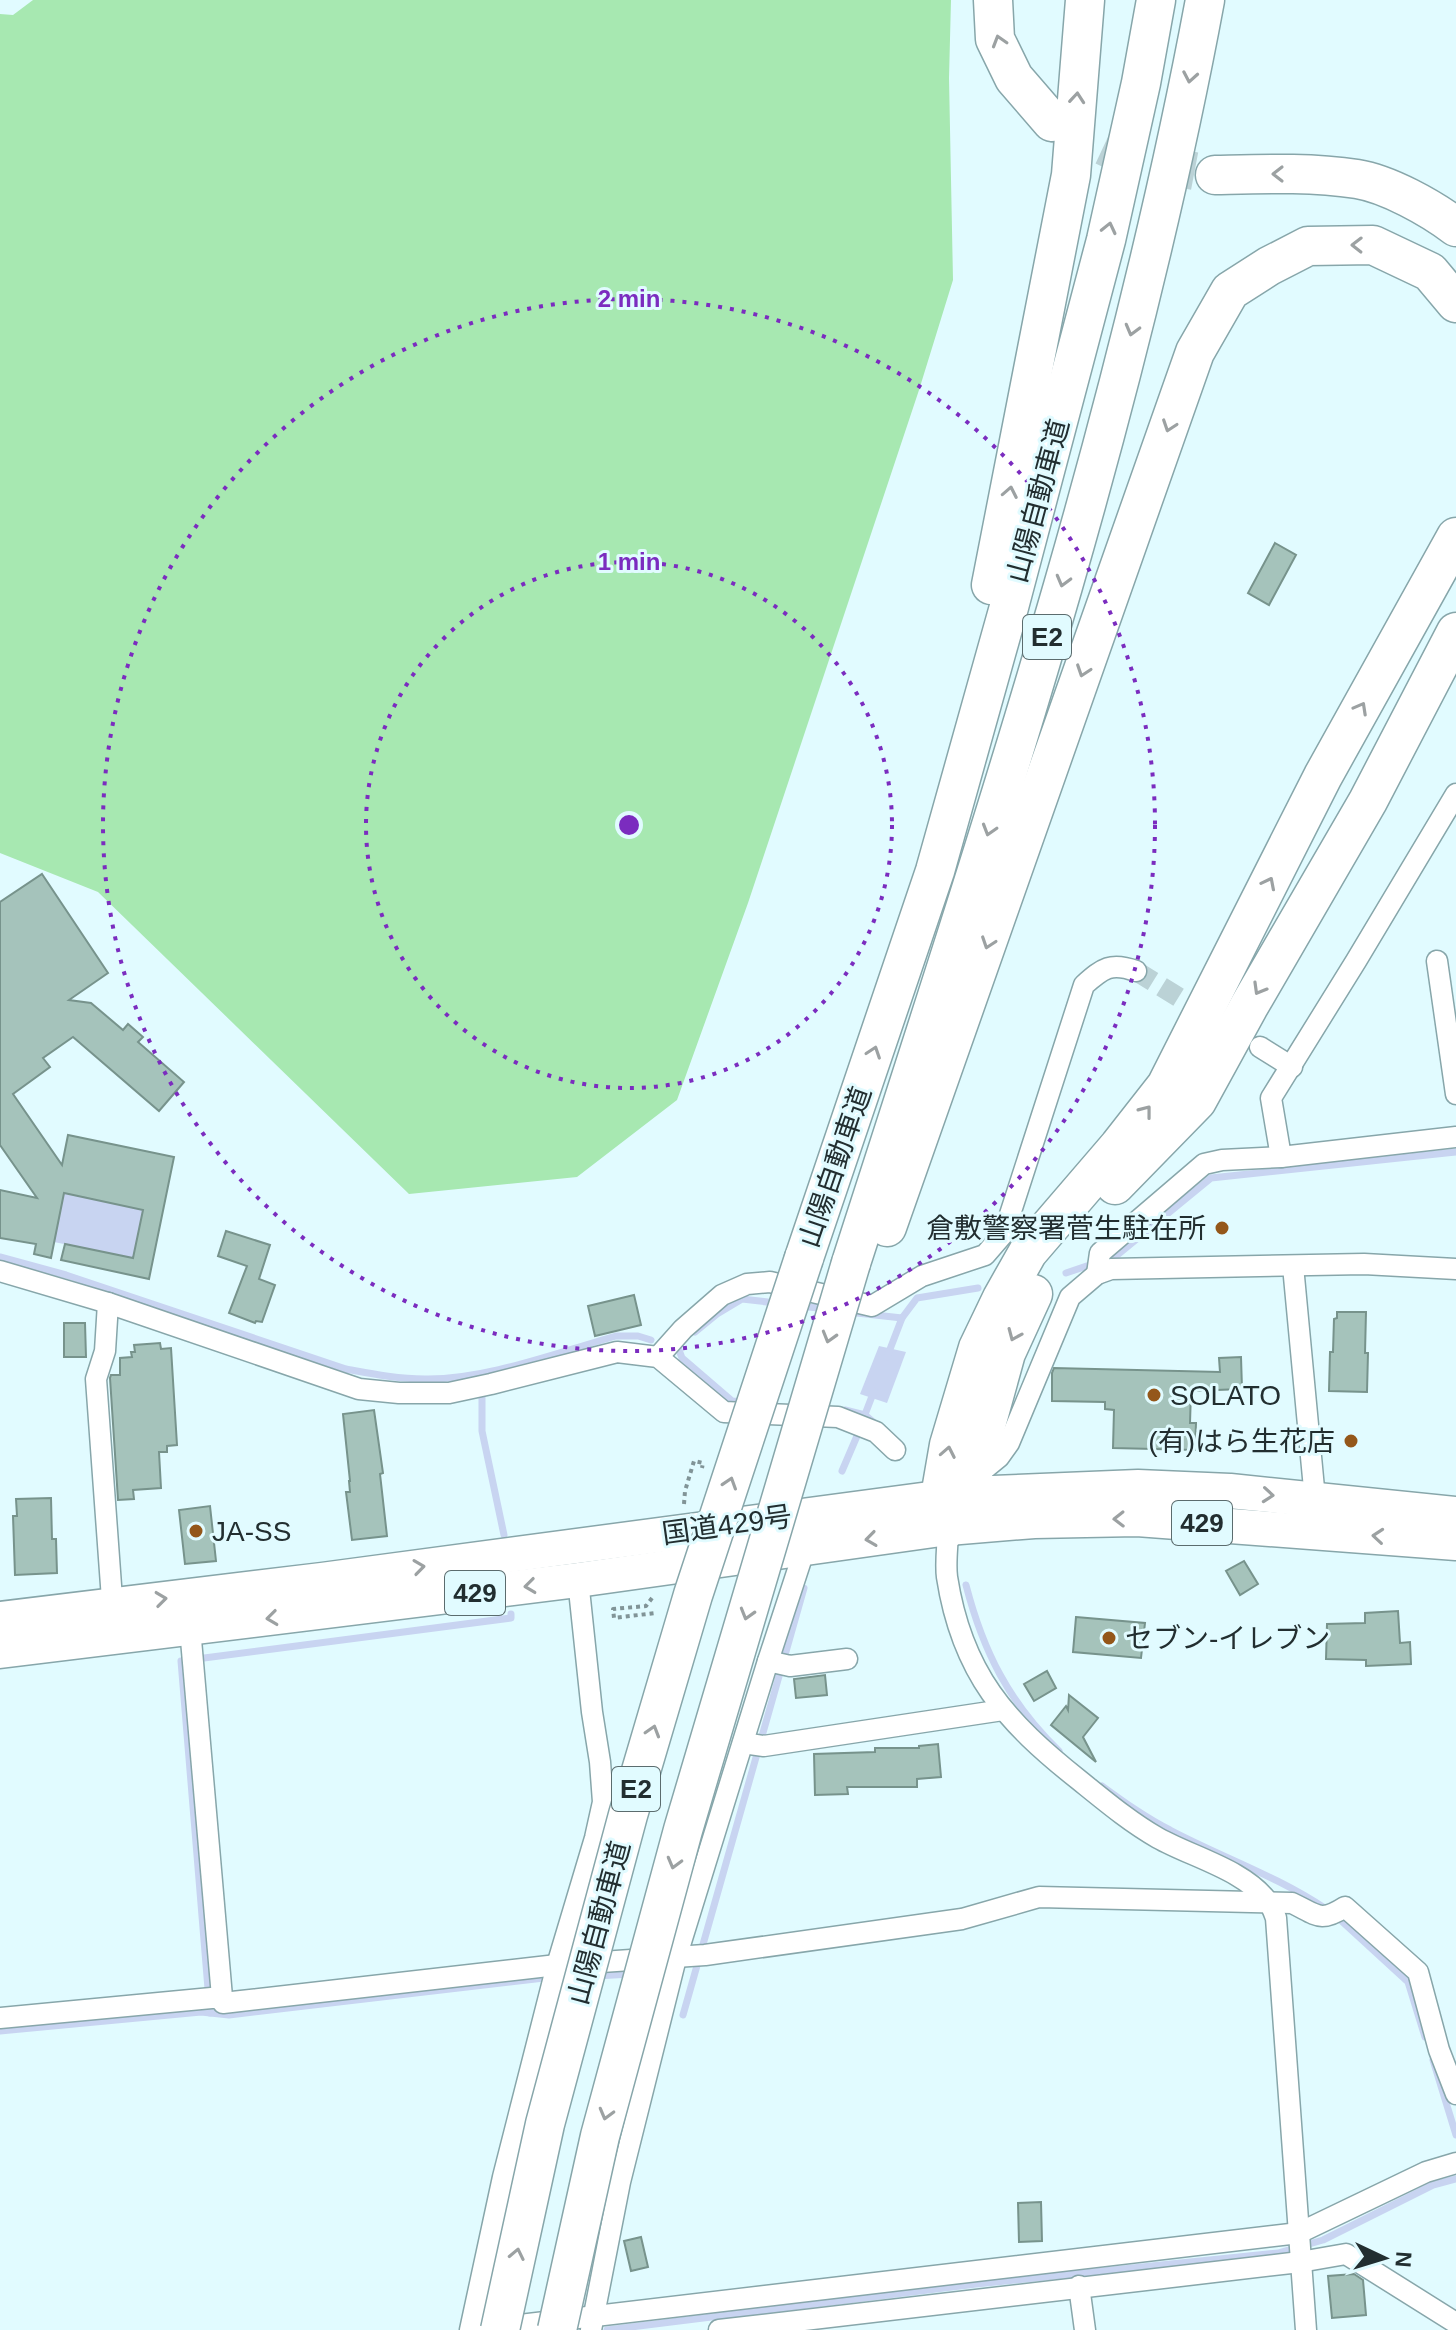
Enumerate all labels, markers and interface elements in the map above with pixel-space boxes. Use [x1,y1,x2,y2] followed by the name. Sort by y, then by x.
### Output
[992,35,1008,48] one-way arrow
[1183,70,1200,83] one-way arrow
[1068,91,1085,104] one-way arrow
[1271,165,1284,183] one-way arrow
[1100,221,1117,235] one-way arrow
[1350,236,1363,254] one-way arrow
[598,285,660,312] text: 2 min
[1124,322,1141,336] one-way arrow
[1001,416,1075,586] street label: 山陽自動車道
[1162,418,1179,432] one-way arrow
[1000,485,1017,499] one-way arrow
[598,548,660,575] text: 1 min
[1056,573,1073,587] one-way arrow
[1023,615,1071,659] road number: E2
[1076,663,1092,677] one-way arrow
[1351,702,1367,716] one-way arrow
[615,811,643,839] centre of rings
[983,822,999,836] one-way arrow
[1259,877,1275,892] one-way arrow
[981,935,997,949] one-way arrow
[1253,980,1269,995] one-way arrow
[864,1045,880,1059] one-way arrow
[793,1083,877,1251] street label: 山陽自動車道
[1136,1106,1151,1120] one-way arrow
[926,1213,1206,1244] place label: 倉敷警察署菅生駐在所
[1213,1219,1231,1237] marker: 倉敷警察署菅生駐在所
[1007,1327,1023,1341] one-way arrow
[822,1330,838,1344] one-way arrow
[1170,1380,1281,1411] place label: SOLATO
[1145,1386,1163,1404] marker: SOLATO
[1148,1426,1335,1457] place label: (有)はら生花店
[1342,1432,1360,1450] marker: (有)はら生花店
[939,1445,956,1459] one-way arrow
[721,1477,737,1491] one-way arrow
[1262,1486,1275,1503] one-way arrow
[660,1501,794,1549] street label: 国道429号
[1172,1501,1232,1545] road number: 429
[1112,1510,1125,1528] one-way arrow
[212,1516,291,1547] place label: JA-SS
[187,1522,205,1540] marker: JA-SS
[1371,1528,1384,1545] one-way arrow
[864,1530,878,1547] one-way arrow
[412,1559,426,1576] one-way arrow
[445,1571,505,1615] road number: 429
[523,1578,536,1595] one-way arrow
[155,1591,168,1608] one-way arrow
[740,1606,756,1620] one-way arrow
[265,1609,278,1626] one-way arrow
[1125,1623,1330,1654] place label: セブン-イレブン
[1100,1629,1118,1647] marker: セブン-イレブン
[644,1725,660,1739] one-way arrow
[612,1767,660,1811] road number: E2
[562,1838,636,2008] street label: 山陽自動車道
[667,1856,683,1870] one-way arrow
[599,2107,615,2121] one-way arrow
[1344,2218,1424,2298] north arrow
[508,2247,525,2261] one-way arrow
[1390,2251,1416,2268] text: N

